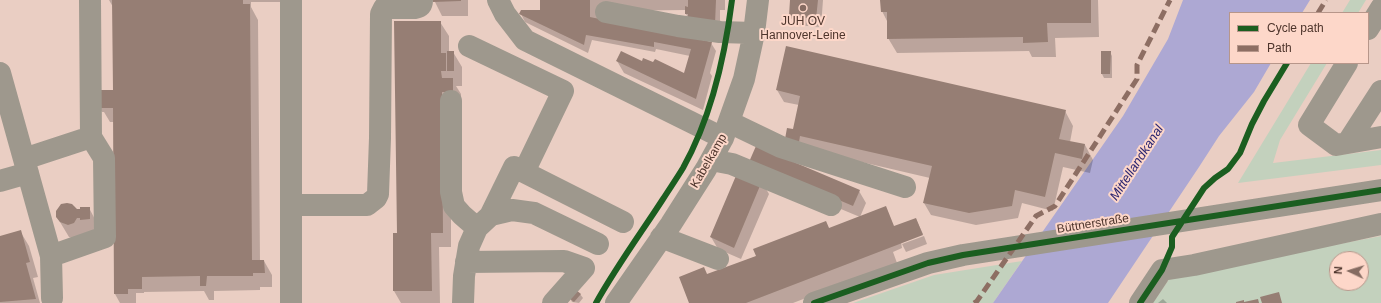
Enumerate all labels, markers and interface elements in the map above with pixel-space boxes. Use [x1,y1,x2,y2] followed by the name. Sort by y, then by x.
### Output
[798,3,808,13] marker: JUH OV Hannover-Leine
[1229,12,1369,64] legend
[760,15,846,43] place label: JUH OV Hannover-Leine
[1267,21,1324,35] text: Cycle path
[1267,41,1292,55] text: Path
[1107,122,1167,204] water label: Mittellandkanal
[688,131,730,191] street label: Kabelkamp
[1056,211,1130,237] street label: Büttnerstraße
[1329,251,1369,291] north arrow
[1332,266,1344,275] text: N

